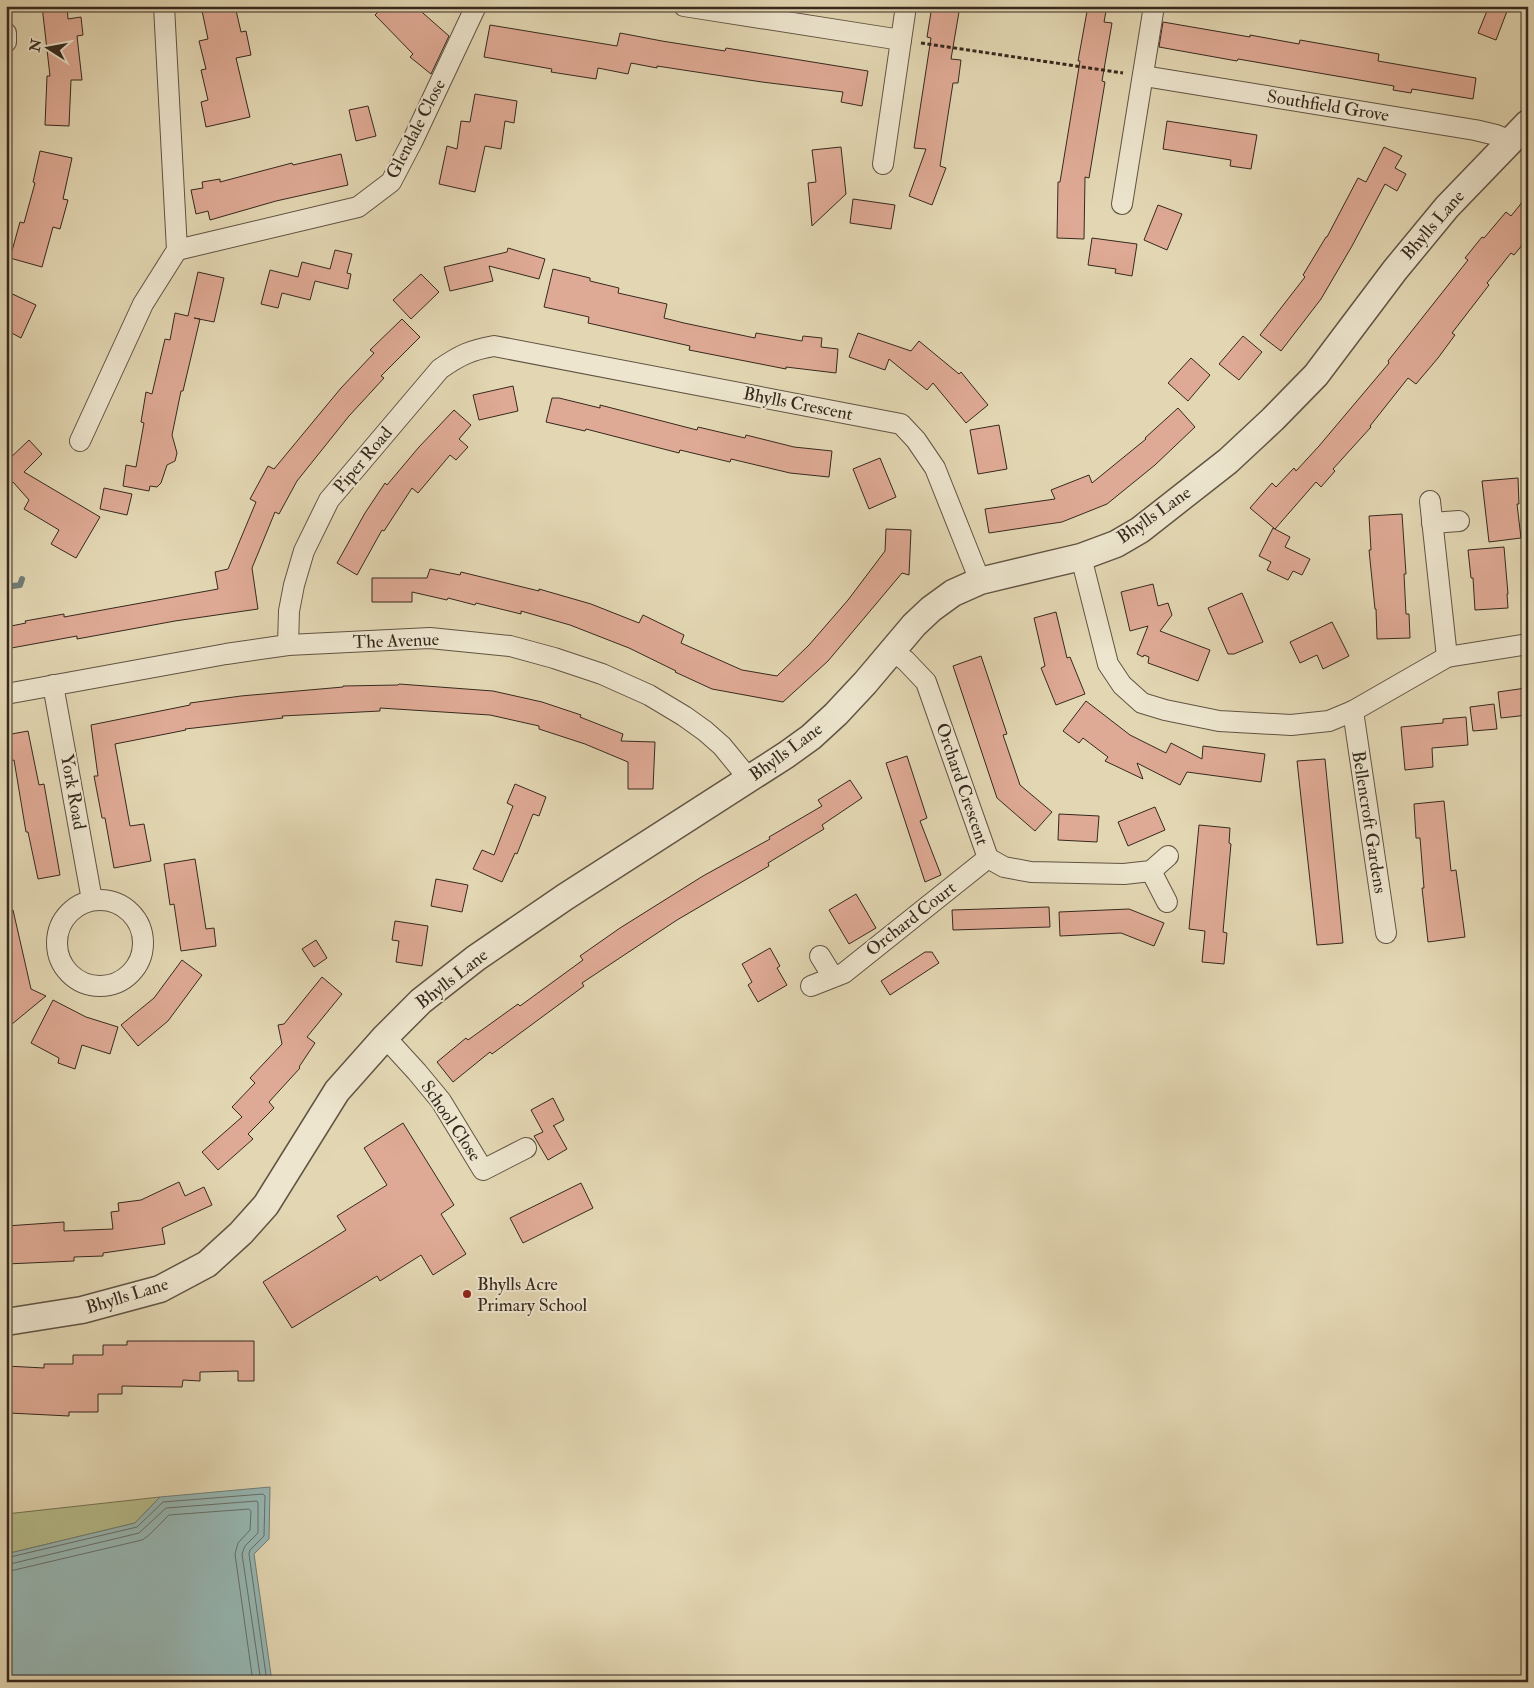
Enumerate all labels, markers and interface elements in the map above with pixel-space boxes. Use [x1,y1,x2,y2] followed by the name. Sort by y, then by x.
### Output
[22,22,72,72] north arrow
[26,37,45,54] text: N
[381,75,451,183] street label: Glendale Close
[1265,85,1391,127] street label: Southfield Grove
[1396,185,1470,265] street label: Bhylls Lane
[741,382,855,426] street label: Bhylls Crescent
[328,422,398,498] street label: Piper Road
[1113,481,1196,549] street label: Bhylls Lane
[353,628,440,654] street label: The Avenue
[745,717,828,786] street label: Bhylls Lane
[930,720,994,848] street label: Orchard Crescent
[1346,749,1392,895] street label: Bellencroft Gardens
[55,753,91,832] street label: York Road
[861,876,961,961] street label: Orchard Court
[411,943,493,1014] street label: Bhylls Lane
[416,1076,487,1166] street label: School Close
[83,1272,172,1319] street label: Bhylls Lane
[477,1273,588,1317] place label: Bhylls Acre Primary School
[461,1288,473,1300] marker: Bhylls Acre Primary School

